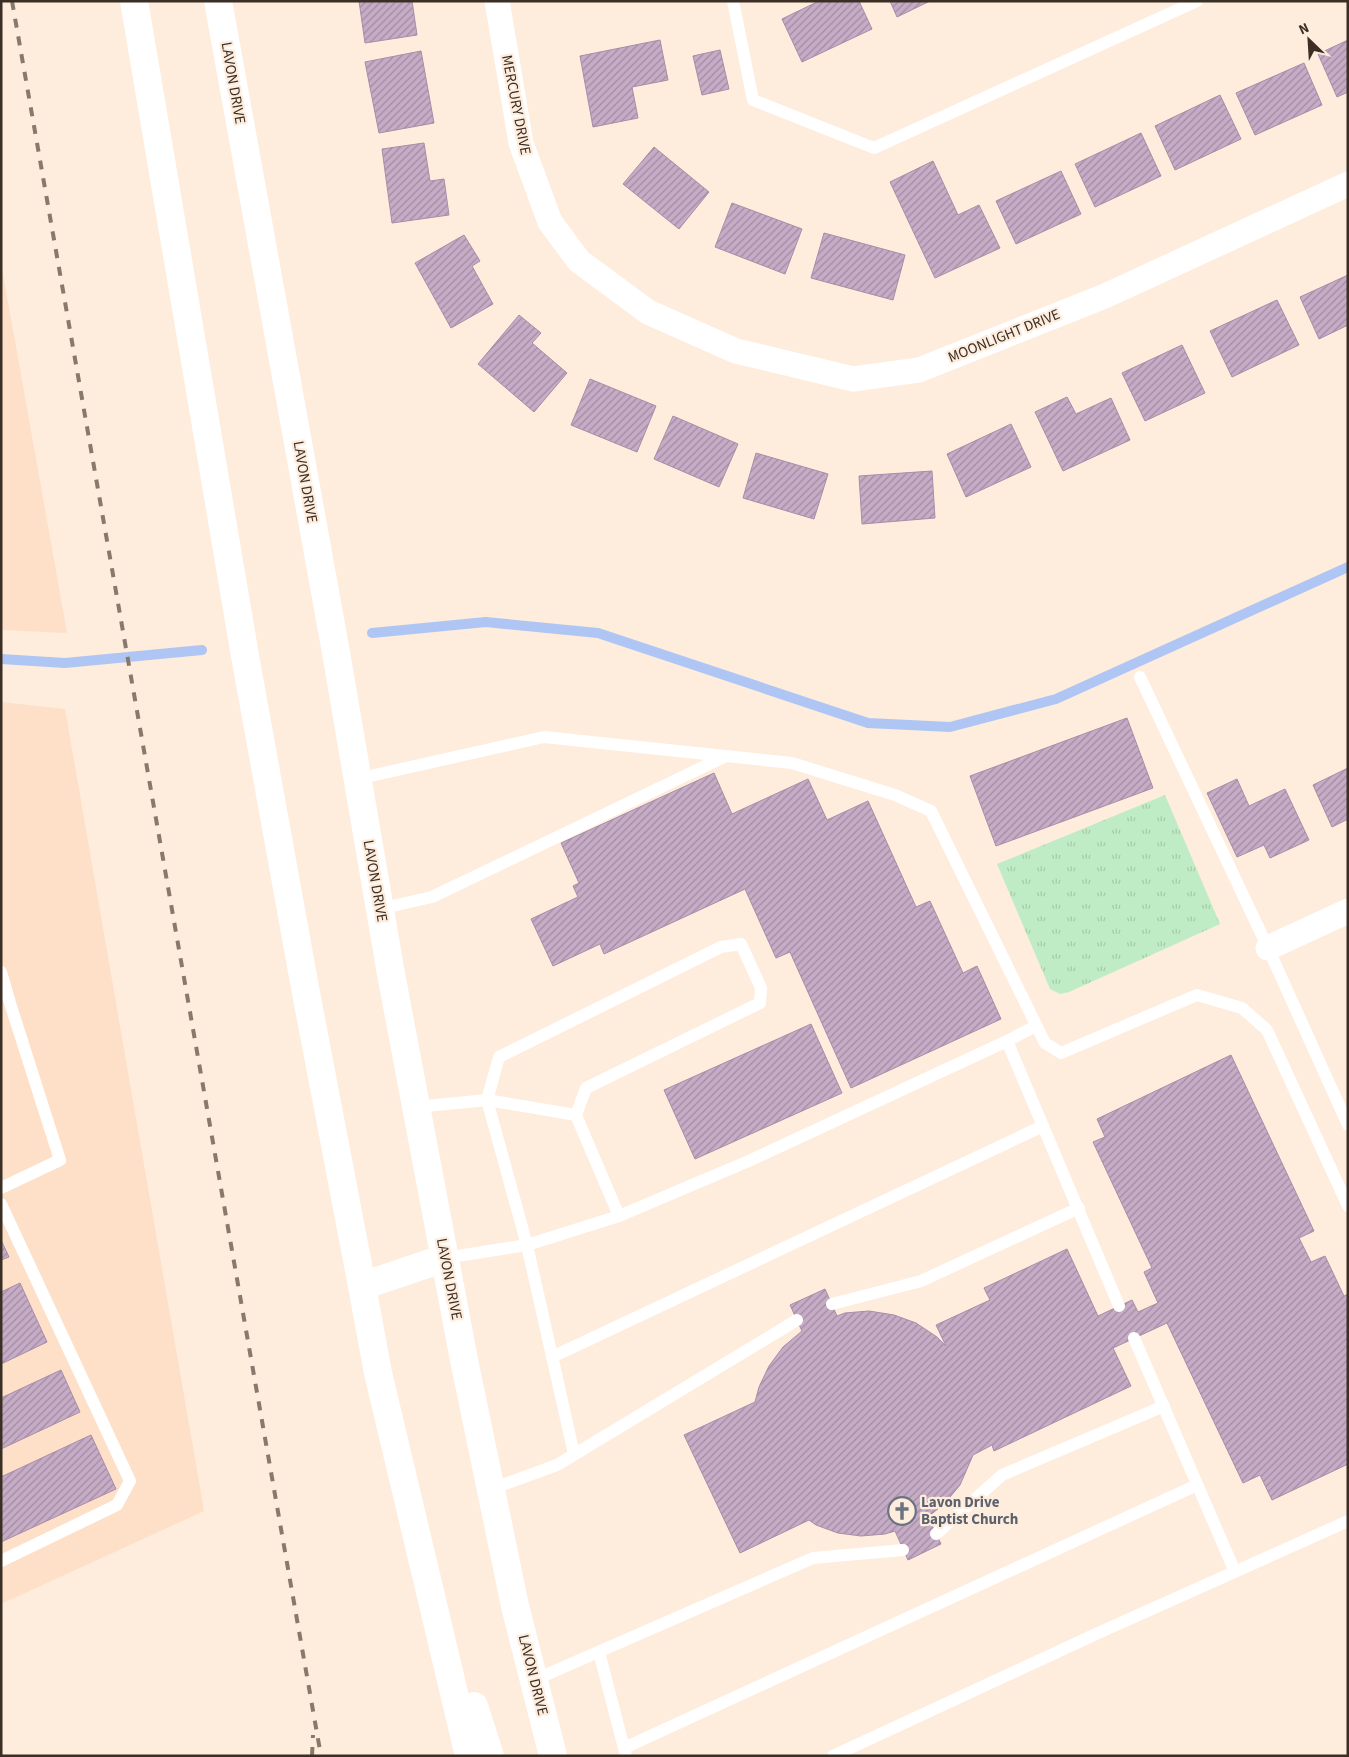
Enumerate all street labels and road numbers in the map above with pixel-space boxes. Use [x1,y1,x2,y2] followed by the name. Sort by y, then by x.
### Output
[215,40,251,126] street label: LAVON DRIVE
[496,53,536,157] street label: MERCURY DRIVE
[945,304,1063,368] street label: MOONLIGHT DRIVE
[287,439,323,525] street label: LAVON DRIVE
[357,838,393,924] street label: LAVON DRIVE
[431,1236,467,1322] street label: LAVON DRIVE
[513,1632,553,1718] street label: LAVON DRIVE

